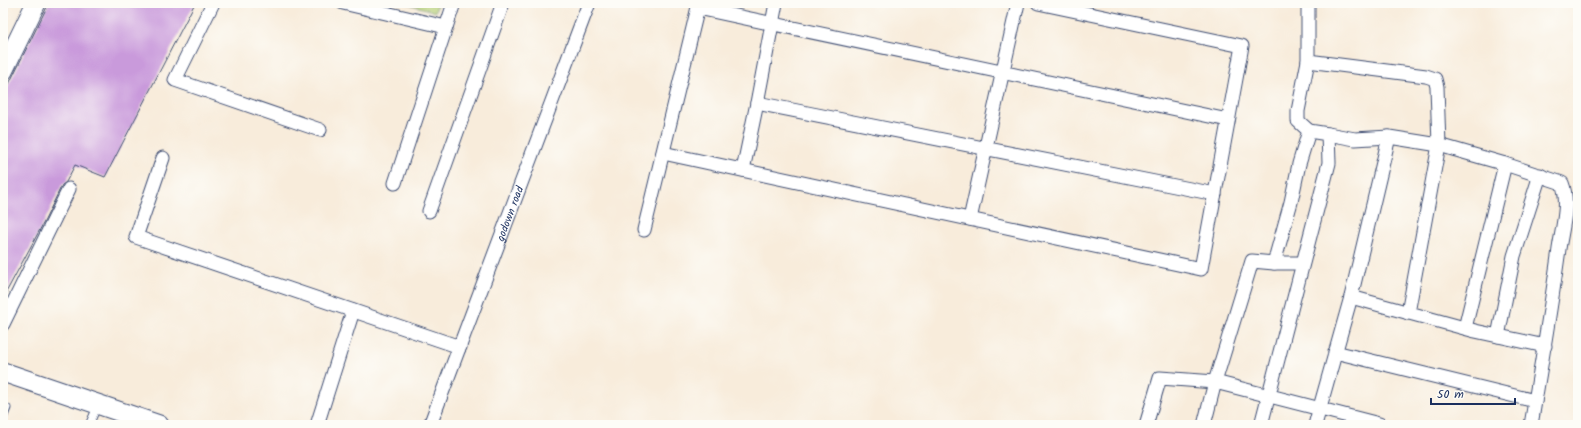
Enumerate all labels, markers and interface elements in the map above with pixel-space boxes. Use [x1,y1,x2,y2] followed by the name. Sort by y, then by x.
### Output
[492,183,529,245] street label: godown road
[1431,380,1515,406] scale bar
[1437,385,1464,404] text: 50 m

